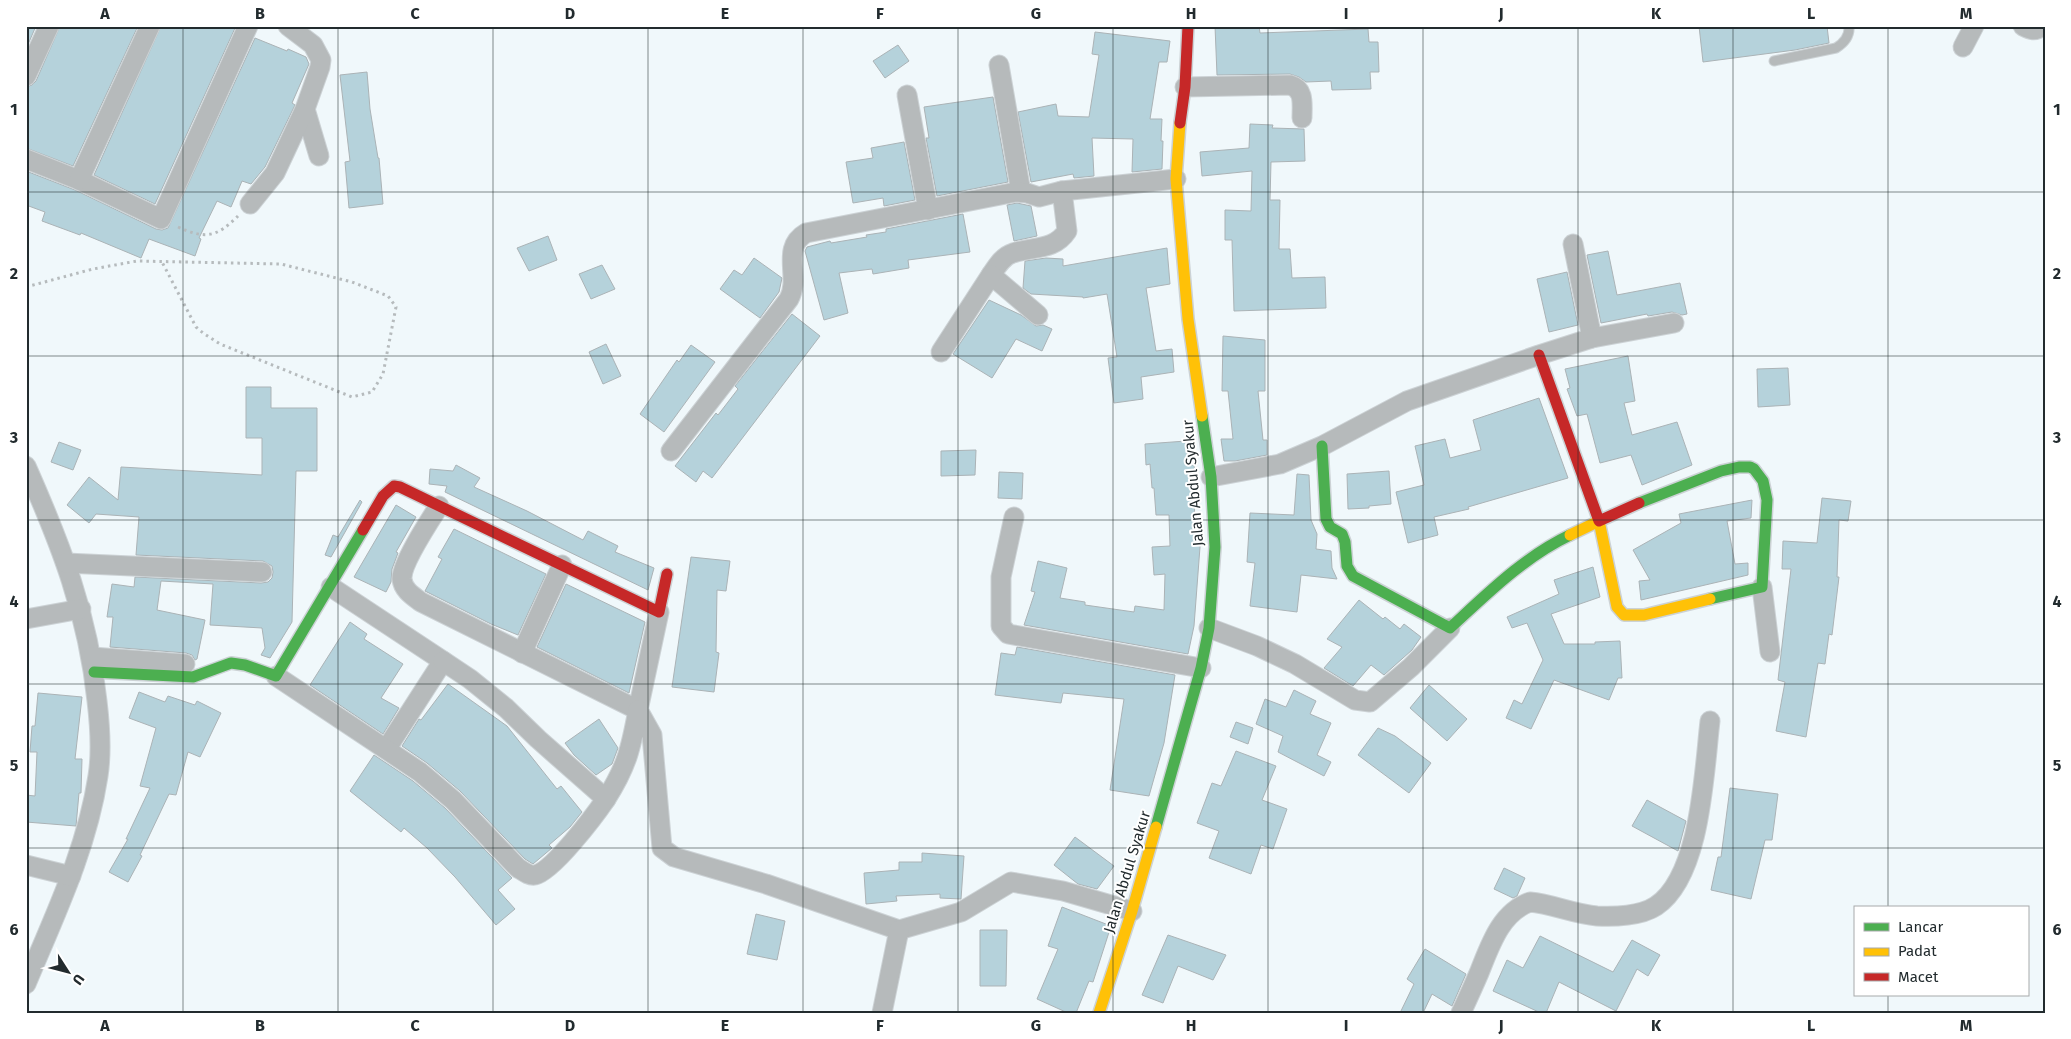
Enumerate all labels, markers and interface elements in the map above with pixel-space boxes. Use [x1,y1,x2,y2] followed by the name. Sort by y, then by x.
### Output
[99,4,110,23] text: A
[255,4,265,23] text: B
[410,4,420,23] text: C
[565,4,575,23] text: D
[721,4,729,23] text: E
[876,4,884,23] text: F
[1031,4,1041,23] text: G
[1186,4,1196,23] text: H
[1344,4,1348,23] text: I
[1497,4,1504,23] text: J
[1651,4,1662,23] text: K
[1807,4,1815,23] text: L
[1960,4,1973,23] text: M
[10,100,18,119] text: 1
[2053,100,2061,119] text: 1
[10,264,18,283] text: 2
[2053,264,2061,283] text: 2
[1178,419,1207,547] street label: Jalan Abdul Syakur
[9,428,18,447] text: 3
[2052,428,2061,447] text: 3
[9,592,19,611] text: 4
[2052,592,2062,611] text: 4
[10,756,19,775] text: 5
[2053,756,2062,775] text: 5
[1100,809,1154,935] street label: Jalan Abdul Syakur
[1854,906,2028,996] legend
[1898,918,1943,936] text: Lancar
[9,920,19,939] text: 6
[2052,920,2062,939] text: 6
[1898,942,1937,960] text: Padat
[42,946,92,996] north arrow
[1898,968,1939,986] text: Macet
[69,971,88,988] text: U
[99,1016,110,1035] text: A
[255,1016,265,1035] text: B
[410,1016,420,1035] text: C
[565,1016,575,1035] text: D
[721,1016,729,1035] text: E
[876,1016,884,1035] text: F
[1031,1016,1041,1035] text: G
[1186,1016,1196,1035] text: H
[1344,1016,1348,1035] text: I
[1497,1016,1504,1035] text: J
[1651,1016,1662,1035] text: K
[1807,1016,1815,1035] text: L
[1960,1016,1973,1035] text: M

